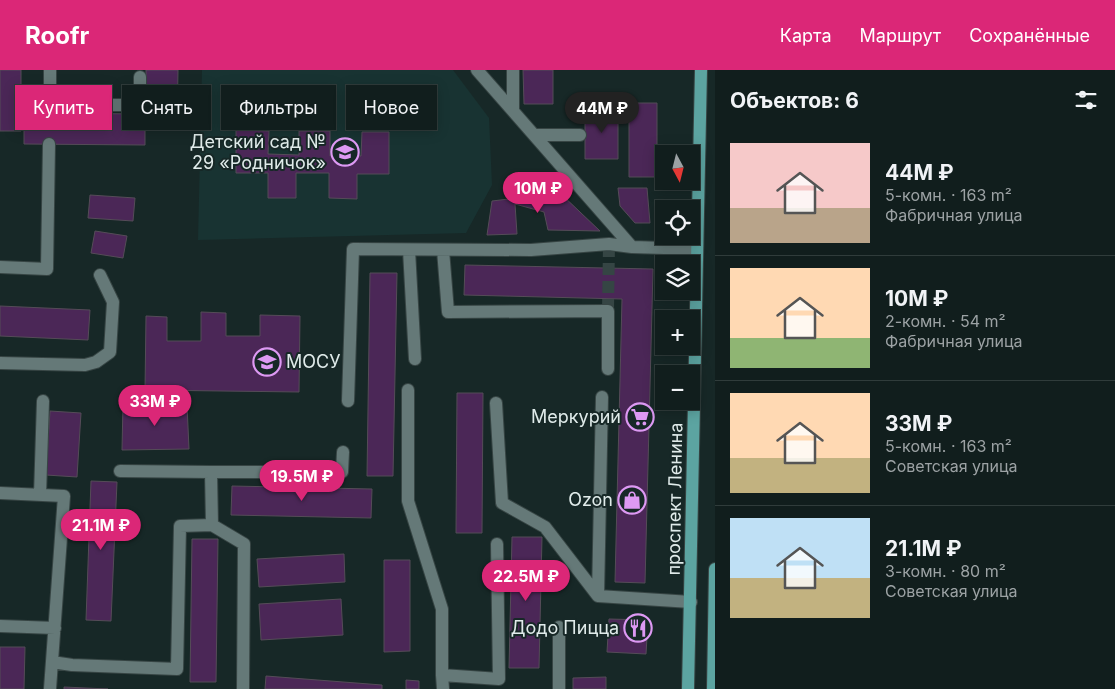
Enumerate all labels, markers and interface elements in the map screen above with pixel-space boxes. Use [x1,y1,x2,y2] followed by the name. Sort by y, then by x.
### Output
[25,21,89,50] text: Roofr
[780,25,832,46] text: Карта
[860,25,941,46] text: Маршрут
[969,25,1090,46] text: Сохранённые
[15,85,112,130] chip: Купить
[122,85,211,130] chip: Снять
[221,85,336,130] chip: Фильтры
[346,85,437,130] chip: Новое
[1072,86,1100,114] icon: filters
[730,88,859,113] text: Объектов: 6
[567,92,637,134] pin: 44M ₽
[576,98,628,118] text: 44M ₽
[190,131,326,173] place label: Детский сад № 29 «Родничок»
[330,137,360,167] school or university icon: Детский сад № 29 «Родничок»
[655,145,700,190] north arrow
[655,145,700,410] map controls
[885,160,954,185] text: 44M ₽
[770,163,830,223] icon: home
[503,172,573,214] pin: 10M ₽
[514,178,562,198] text: 10M ₽
[885,185,1012,205] text: 5-комн. · 163 m²
[655,200,700,245] button: locate
[885,205,1023,225] text: Фабричная улица
[655,255,700,300] button: layers
[885,286,948,311] text: 10M ₽
[770,288,830,348] icon: home
[655,310,700,355] button: +
[885,311,1006,331] text: 2-комн. · 54 m²
[885,331,1023,351] text: Фабричная улица
[252,347,282,377] school or university icon: МОСУ
[286,351,340,372] place label: МОСУ
[655,365,700,410] button: −
[120,384,190,427] pin: 33M ₽
[129,391,181,411] text: 33M ₽
[625,402,655,432] supermarket icon: Меркурий
[531,406,621,427] place label: Меркурий
[885,411,952,436] text: 33M ₽
[770,413,830,473] icon: home
[663,422,686,576] street label: проспект Ленина
[885,436,1012,456] text: 5-комн. · 163 m²
[885,456,1017,476] text: Советская улица
[256,460,348,502] pin: 19.5M ₽
[271,466,333,486] text: 19.5M ₽
[617,485,647,515] shop icon: Ozon
[568,489,613,510] place label: Ozon
[55,508,147,551] pin: 21.1M ₽
[72,515,130,535] text: 21.1M ₽
[885,536,962,561] text: 21.1M ₽
[770,538,830,598] icon: home
[480,560,572,602] pin: 22.5M ₽
[885,561,1006,581] text: 3-комн. · 80 m²
[493,566,559,586] text: 22.5M ₽
[885,581,1017,601] text: Советская улица
[623,613,653,643] restaurant icon: Додо Пицца
[511,617,619,638] place label: Додо Пицца

